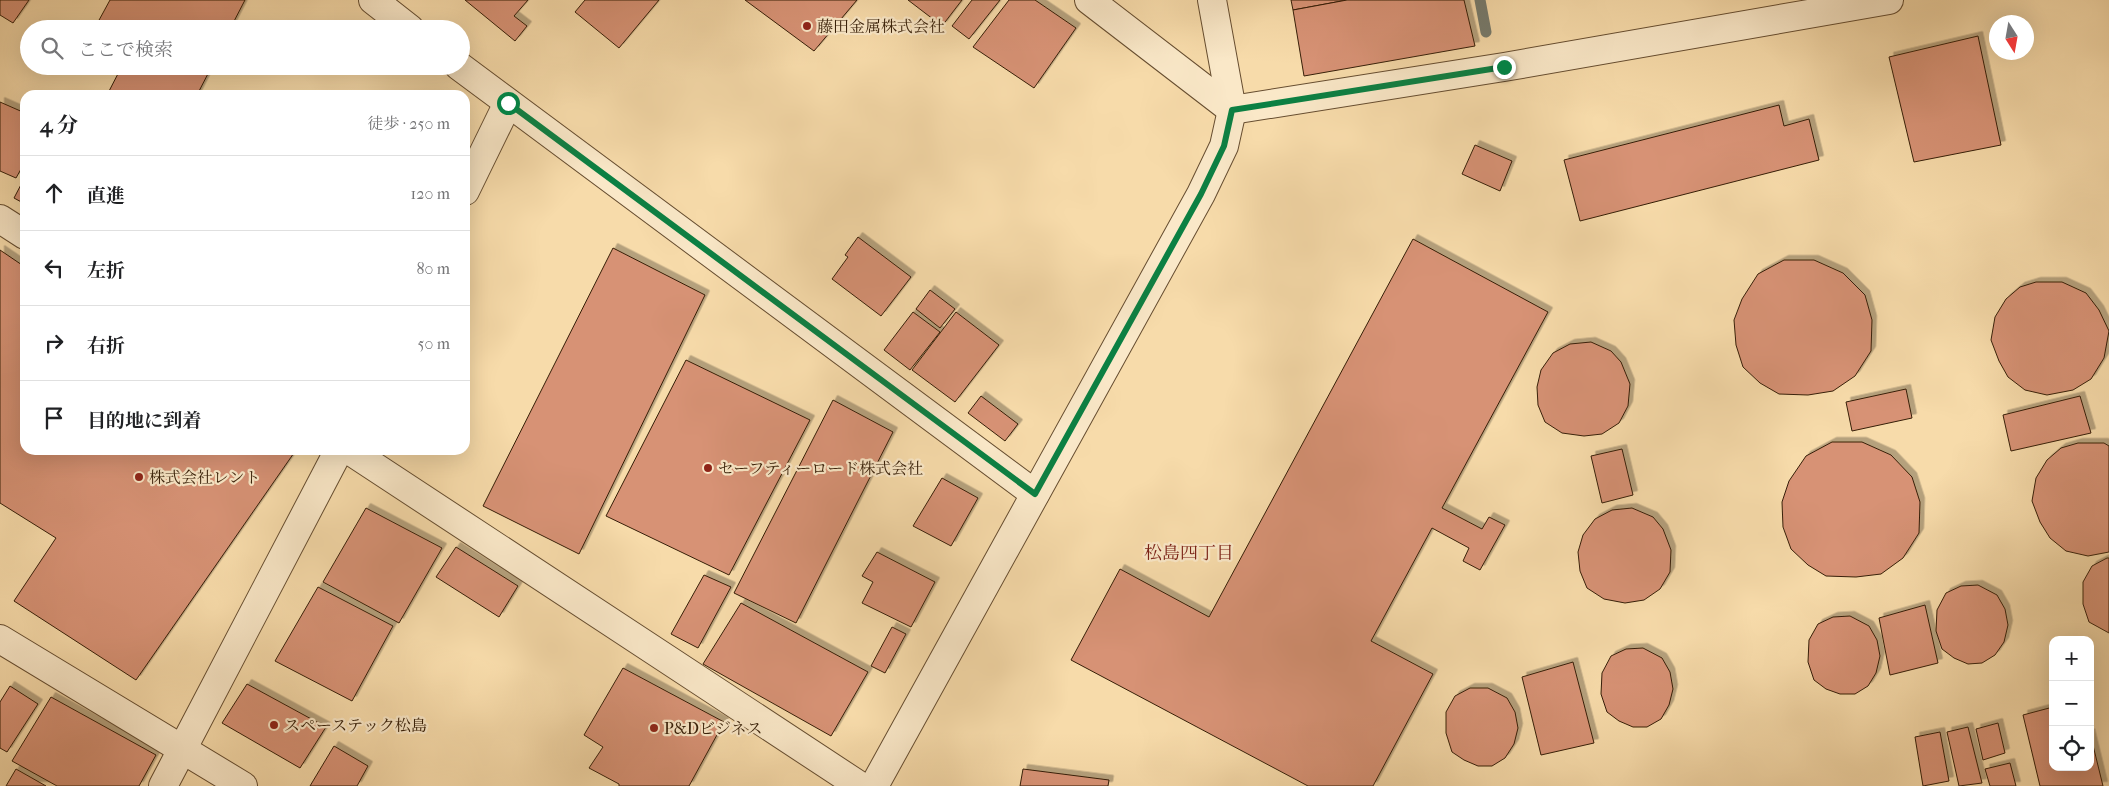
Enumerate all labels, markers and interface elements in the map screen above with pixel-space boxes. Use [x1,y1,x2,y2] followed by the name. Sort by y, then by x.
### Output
[1989,15,2034,60] north arrow
[817,17,945,36] place label: 藤田金属株式会社
[20,20,470,75] search box
[801,20,813,32] marker: 藤田金属株式会社
[38,34,66,62] icon: search
[78,39,173,61] text: ここで検索
[1493,56,1516,79] route end
[497,92,520,115] route start
[40,113,78,137] text: 4 分
[367,114,450,133] text: 徒歩 · 250 m
[40,179,68,207] icon: ahead
[411,184,450,203] text: 120 m
[87,185,125,207] text: 直進
[40,254,68,282] icon: left
[416,259,450,278] text: 80 m
[87,260,125,282] text: 左折
[40,329,68,357] icon: right
[418,334,450,353] text: 50 m
[87,335,125,357] text: 右折
[40,404,68,432] icon: arrive
[87,410,201,432] text: 目的地に到着
[718,459,923,478] place label: セーフティーロード株式会社
[702,462,714,474] marker: セーフティーロード株式会社
[149,468,261,487] place label: 株式会社レント
[133,471,145,483] marker: 株式会社レント
[1144,543,1234,564] district label: 松島四丁目
[2049,636,2094,771] map controls
[2049,636,2094,681] button: +
[2049,681,2094,726] button: −
[284,716,427,735] place label: スペーステック松島
[268,719,280,731] marker: スペーステック松島
[664,719,763,738] place label: P&Dビジネス
[648,722,660,734] marker: P&Dビジネス
[2049,726,2094,771] button: locate

